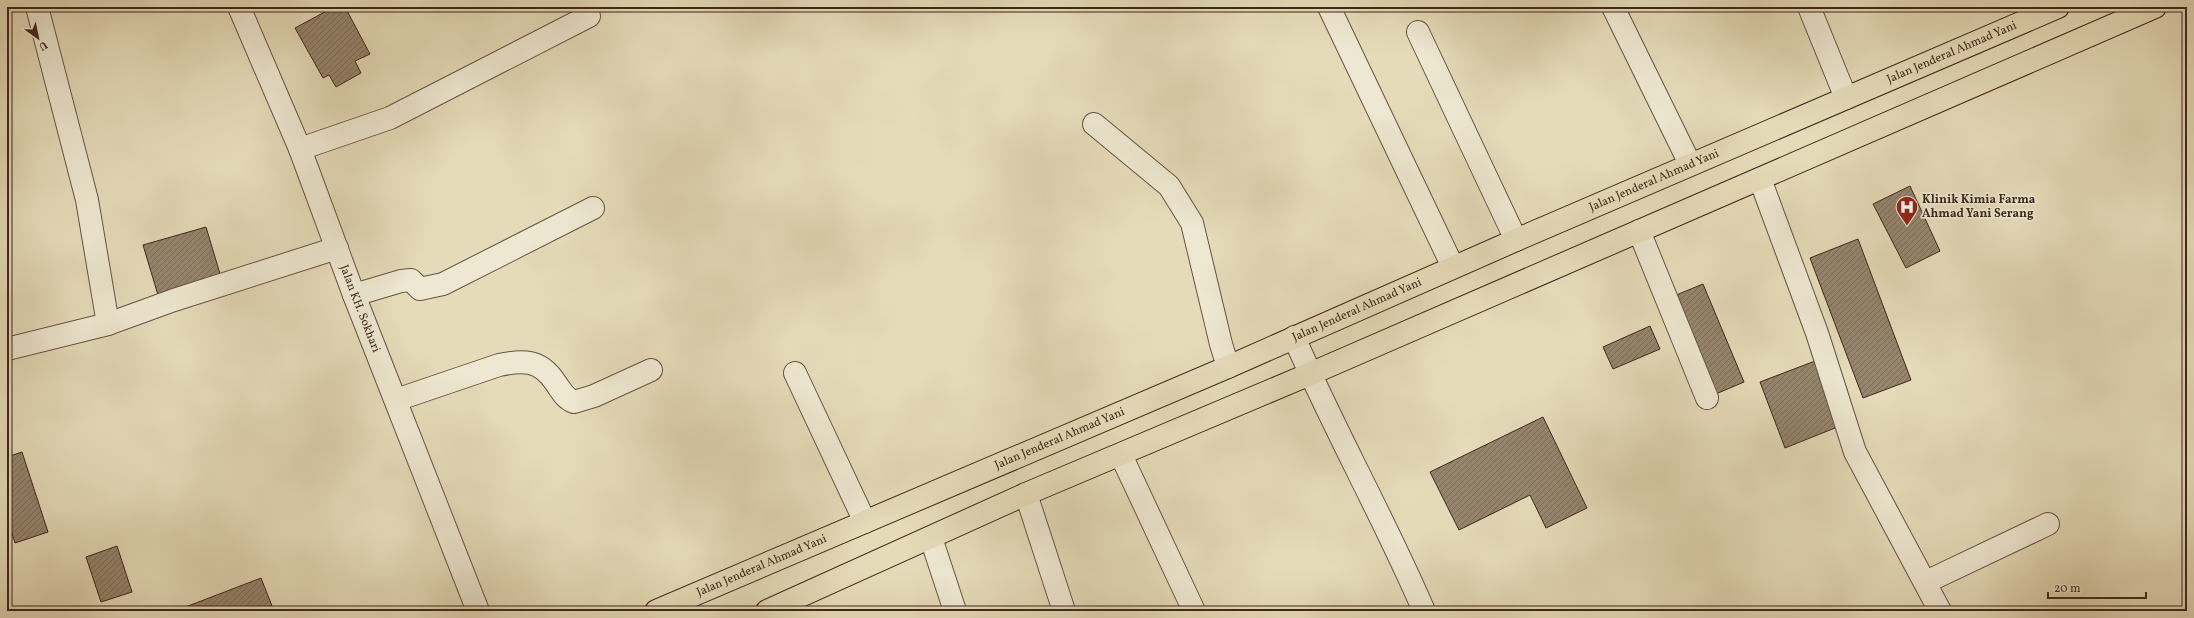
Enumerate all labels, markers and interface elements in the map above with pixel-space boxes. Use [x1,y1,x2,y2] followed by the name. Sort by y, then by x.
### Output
[18,18,58,58] north arrow
[1884,18,2020,88] street label: Jalan Jenderal Ahmad Yani
[35,37,50,54] text: U
[1587,145,1722,216] street label: Jalan Jenderal Ahmad Yani
[1922,192,2036,222] place label: Klinik Kimia Farma Ahmad Yani Serang
[1894,194,1920,227] hospital icon: Klinik Kimia Farma Ahmad Yani Serang
[336,263,384,355] street label: Jalan KH. Sokhari
[1290,274,1425,346] street label: Jalan Jenderal Ahmad Yani
[992,404,1128,474] street label: Jalan Jenderal Ahmad Yani
[694,531,830,601] street label: Jalan Jenderal Ahmad Yani
[2048,574,2146,600] scale bar
[2054,581,2081,597] text: 20 m

